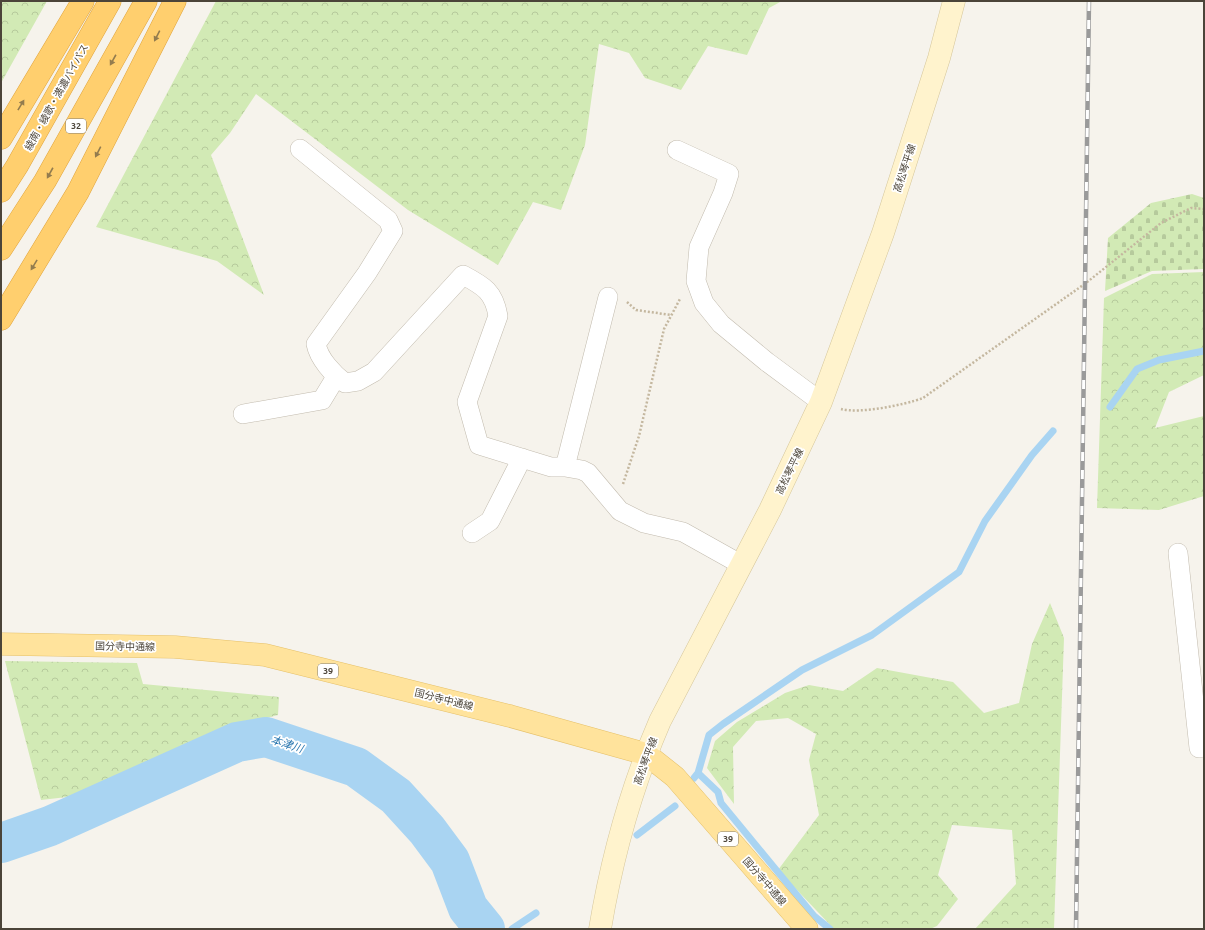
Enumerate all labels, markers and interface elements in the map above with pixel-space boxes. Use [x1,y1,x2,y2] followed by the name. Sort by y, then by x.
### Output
[154,30,160,42] one-way arrow
[23,42,90,152] street label: 綾南・綾歌・満濃バイパス
[110,54,116,65] one-way arrow
[18,99,25,111] one-way arrow
[66,119,86,133] road number: 32
[892,143,917,194] street label: 高松琴平線
[95,146,101,158] one-way arrow
[46,167,53,179] one-way arrow
[30,260,38,270] one-way arrow
[774,446,805,496] street label: 高松琴平線
[95,640,155,653] street label: 国分寺中通線
[318,664,338,678] road number: 39
[413,687,474,712] street label: 国分寺中通線
[269,733,305,755] water label: 本津川
[632,736,659,787] street label: 高松琴平線
[718,832,738,846] road number: 39
[741,855,788,908] street label: 国分寺中通線

